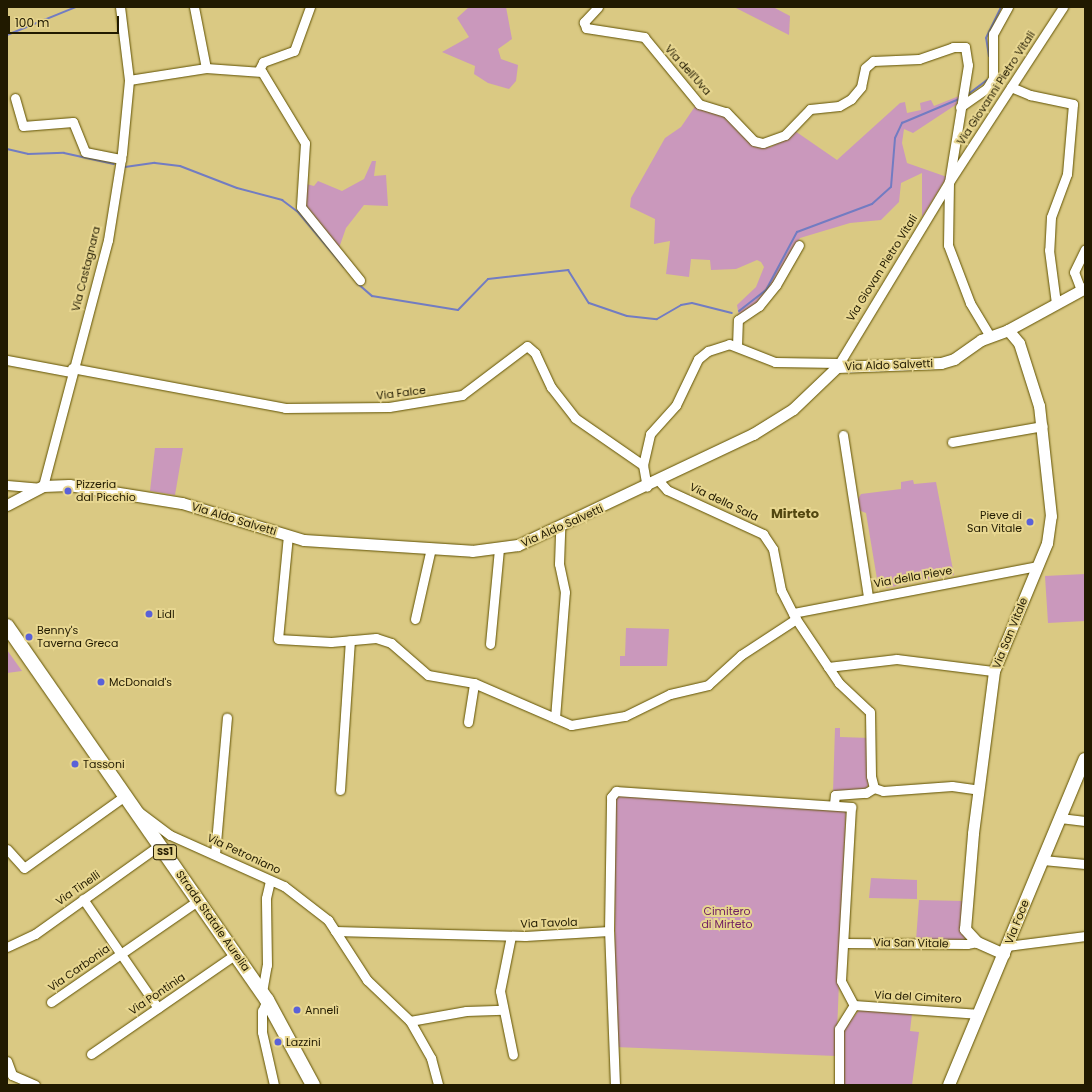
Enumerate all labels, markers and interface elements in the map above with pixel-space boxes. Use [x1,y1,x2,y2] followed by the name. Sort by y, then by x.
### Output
[10,8,121,34] scale bar
[15,14,49,31] text: 100 m
[954,29,1038,147] street label: Via Giovanni Pietro Vitali
[662,42,714,98] street label: Via dell'Uva
[844,212,920,324] street label: Via Giovan Pietro Vitali
[69,225,103,313] street label: Via Castagnara
[845,357,933,373] street label: Via Aldo Salvetti
[376,383,426,403] street label: Via Falce
[76,478,136,504] place label: Pizzeria dal Picchio
[687,480,761,524] street label: Via della Sala
[63,486,73,496] marker: Pizzeria dal Picchio
[190,500,278,538] street label: Via Aldo Salvetti
[519,502,605,550] street label: Via Aldo Salvetti
[771,506,819,522] district label: Mirteto
[967,509,1022,535] place label: Pieve di San Vitale
[1025,517,1035,527] marker: Pieve di San Vitale
[873,564,953,590] street label: Via della Pieve
[990,596,1030,670] street label: Via San Vitale
[157,607,175,621] place label: Lidl
[144,609,154,619] marker: Lidl
[37,624,118,650] place label: Benny's Taverna Greca
[24,632,34,642] marker: Benny's Taverna Greca
[109,675,172,689] place label: McDonald's
[96,677,106,687] marker: McDonald's
[83,757,125,771] place label: Tassoni
[70,759,80,769] marker: Tassoni
[205,831,283,877] street label: Via Petroniano
[152,844,178,860] road number: SS1
[53,868,103,908] street label: Via Tinelli
[173,868,253,974] street label: Strada Statale Aurelia
[1002,898,1032,946] street label: Via Foce
[701,905,753,931] park label: Cimitero di Mirteto
[520,915,578,931] street label: Via Tavola
[873,936,949,950] street label: Via San Vitale
[46,942,112,994] street label: Via Carbonia
[126,970,188,1018] street label: Via Pontinia
[874,988,962,1006] street label: Via del Cimitero
[305,1003,339,1017] place label: Annelì
[292,1005,302,1015] marker: Annelì
[286,1035,321,1049] place label: Lazzini
[273,1037,283,1047] marker: Lazzini

